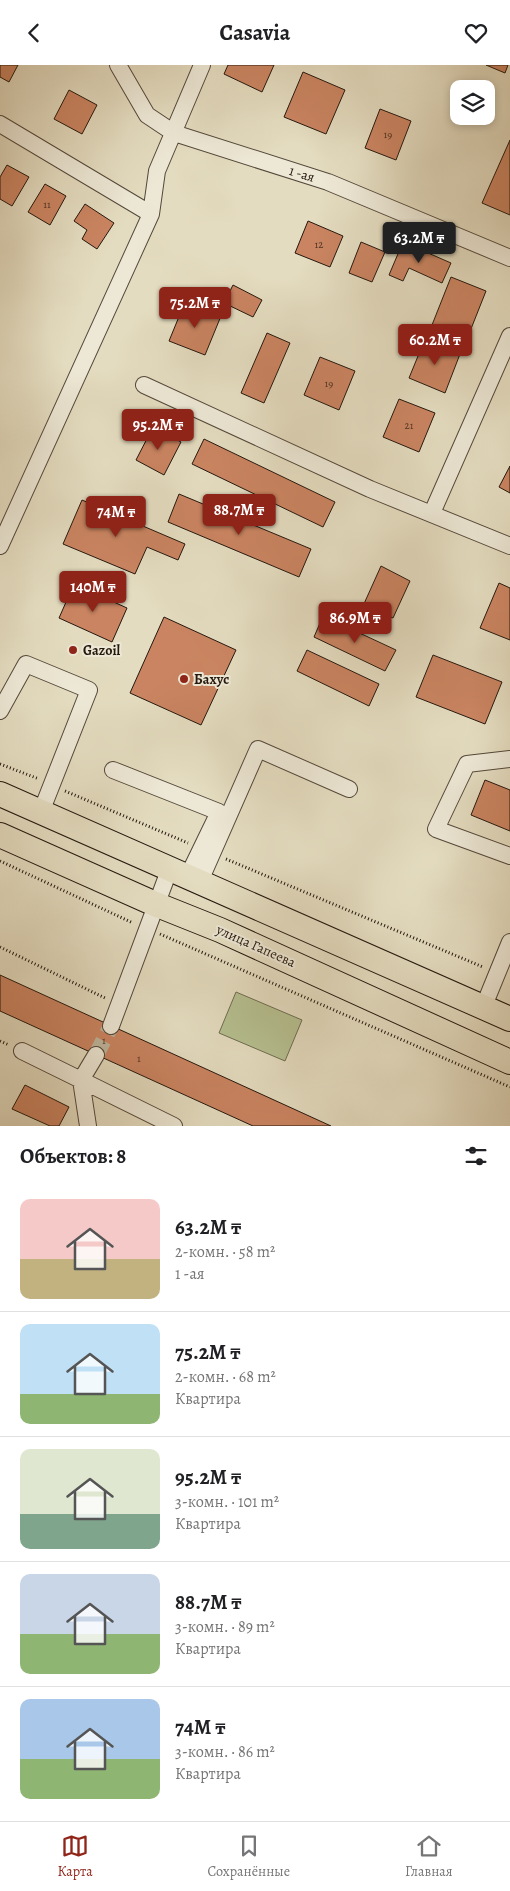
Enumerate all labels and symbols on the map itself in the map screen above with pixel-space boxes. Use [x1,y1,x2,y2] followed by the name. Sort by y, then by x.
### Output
[384,127,392,142] house number: 19
[287,161,317,187] street label: 1 -ая
[43,197,51,212] house number: 11
[373,221,465,264] pin: 63.2M ₸
[315,237,324,252] house number: 12
[149,287,241,329] pin: 75.2M ₸
[389,323,481,366] pin: 60.2M ₸
[325,376,333,391] house number: 19
[112,409,204,451] pin: 95.2M ₸
[405,418,414,433] house number: 21
[193,493,285,536] pin: 88.7M ₸
[81,495,151,538] pin: 74M ₸
[52,571,134,613] pin: 140M ₸
[309,601,401,644] pin: 86.9M ₸
[83,641,121,660] place label: Gazoil
[67,644,79,656] marker: Gazoil
[194,670,229,689] place label: Бахус
[178,673,190,685] marker: Бахус
[212,920,299,972] street label: улица Гапеева
[102,1033,106,1048] house number: 1
[137,1051,141,1066] house number: 1

